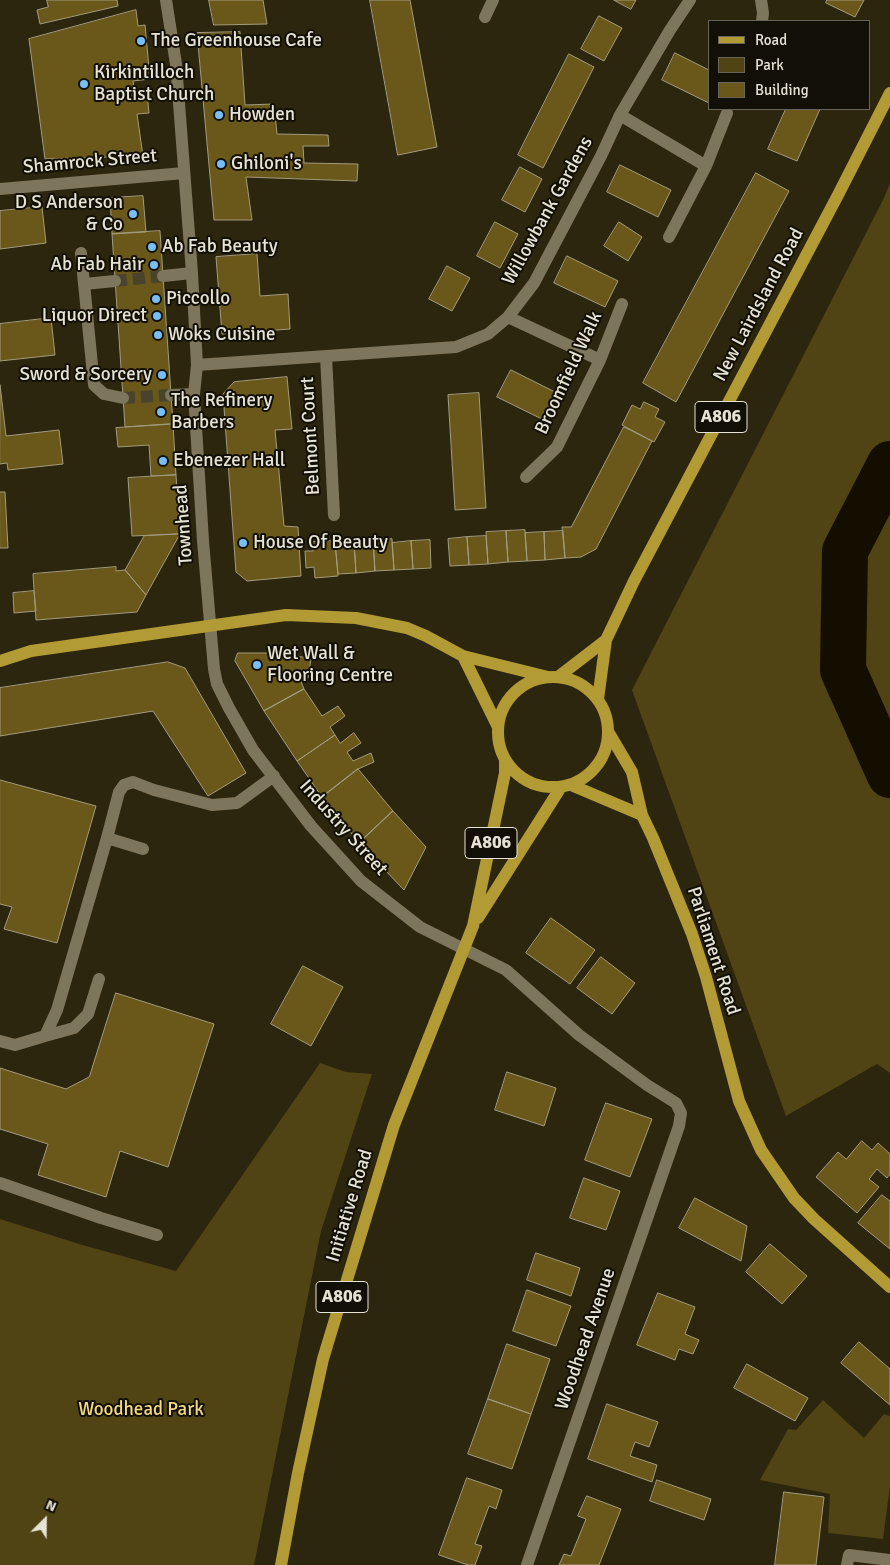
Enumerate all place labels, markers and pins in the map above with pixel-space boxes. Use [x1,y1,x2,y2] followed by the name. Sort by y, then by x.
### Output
[151,30,322,52] place label: The Greenhouse Cafe
[135,35,147,47] marker: The Greenhouse Cafe
[94,62,214,106] place label: Kirkintilloch Baptist Church
[78,78,90,90] marker: Kirkintilloch Baptist Church
[229,104,295,126] place label: Howden
[213,109,225,121] marker: Howden
[231,153,302,175] place label: Ghiloni's
[215,158,227,170] marker: Ghiloni's
[15,192,123,236] place label: D S Anderson & Co
[127,208,139,220] marker: D S Anderson & Co
[162,236,278,258] place label: Ab Fab Beauty
[146,241,158,253] marker: Ab Fab Beauty
[50,254,144,276] place label: Ab Fab Hair
[148,259,160,271] marker: Ab Fab Hair
[166,288,230,310] place label: Piccollo
[150,293,162,305] marker: Piccollo
[42,305,147,327] place label: Liquor Direct
[151,310,163,322] marker: Liquor Direct
[168,324,276,346] place label: Woks Cuisine
[152,329,164,341] marker: Woks Cuisine
[20,364,152,386] place label: Sword & Sorcery
[156,369,168,381] marker: Sword & Sorcery
[171,390,272,434] place label: The Refinery Barbers
[155,406,167,418] marker: The Refinery Barbers
[173,450,285,472] place label: Ebenezer Hall
[157,455,169,467] marker: Ebenezer Hall
[253,532,388,554] place label: House Of Beauty
[237,537,249,549] marker: House Of Beauty
[267,643,393,687] place label: Wet Wall & Flooring Centre
[251,659,263,671] marker: Wet Wall & Flooring Centre

